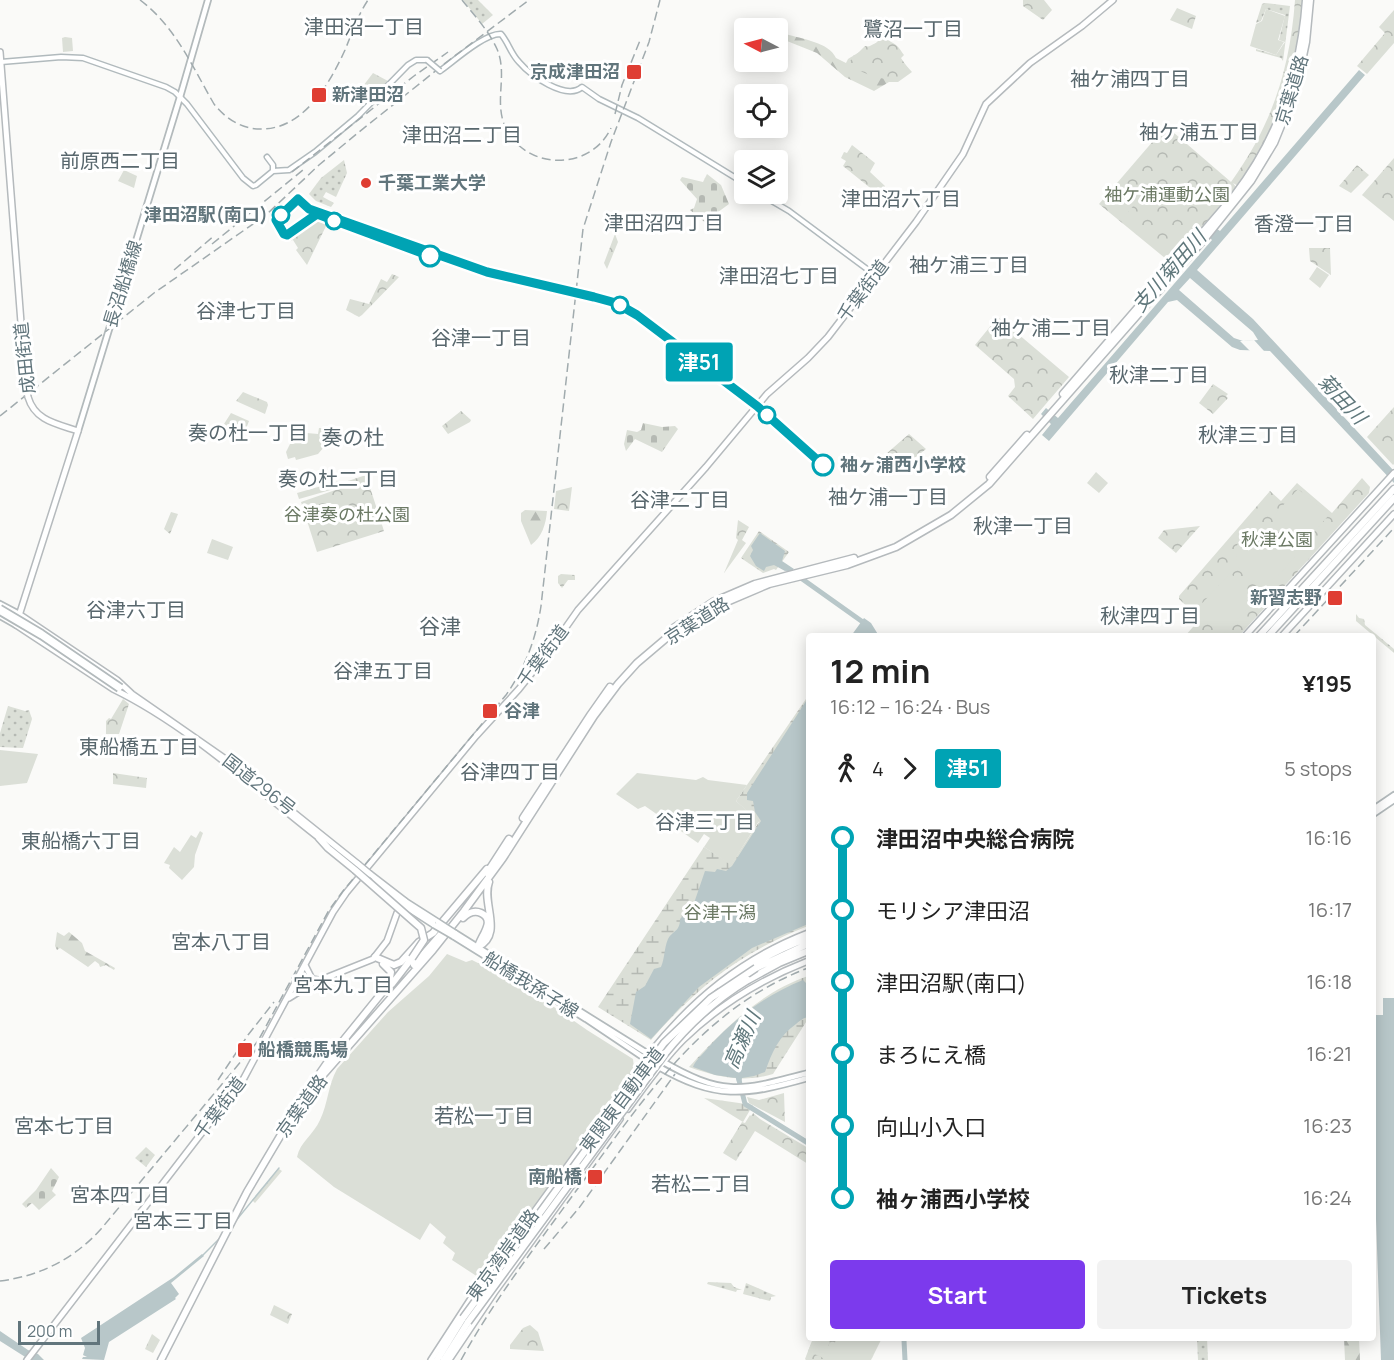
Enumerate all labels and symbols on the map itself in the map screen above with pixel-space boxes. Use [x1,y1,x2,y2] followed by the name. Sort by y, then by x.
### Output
[304,13,424,40] district label: 津田沼一丁目
[863,15,963,42] district label: 鷺沼一丁目
[734,18,788,72] north arrow
[1269,52,1313,128] street label: 京葉道路
[530,59,620,83] place label: 京成津田沼
[625,63,643,81] marker: 京成津田沼
[1070,65,1190,92] district label: 袖ケ浦四丁目
[332,82,404,106] place label: 新津田沼
[310,86,328,104] marker: 新津田沼
[1139,118,1259,145] district label: 袖ケ浦五丁目
[402,121,522,148] district label: 津田沼二丁目
[60,147,180,174] district label: 前原西二丁目
[378,170,486,194] place label: 千葉工業大学
[359,176,373,190] marker: 千葉工業大学
[1104,182,1230,206] park label: 袖ケ浦運動公園
[841,185,961,212] district label: 津田沼六丁目
[144,202,268,226] place label: 津田沼駅(南口)
[272,206,290,224] marker: 津田沼駅(南口)
[604,209,724,236] district label: 津田沼四丁目
[1254,210,1354,237] district label: 香澄一丁目
[325,212,343,230] unlabelled marker
[1126,223,1213,317] water label: 支川菊田川
[97,237,147,330] street label: 長沼船橋線
[419,245,441,267] unlabelled marker
[909,251,1029,278] district label: 袖ケ浦三丁目
[831,254,893,326] street label: 千葉街道
[719,262,839,289] district label: 津田沼七丁目
[611,296,629,314] unlabelled marker
[196,297,296,324] district label: 谷津七丁目
[991,314,1111,341] district label: 袖ケ浦二丁目
[8,321,40,395] street label: 成田街道
[431,324,531,351] district label: 谷津一丁目
[664,342,734,382] line badge: 津51
[1109,361,1209,388] district label: 秋津二丁目
[1312,368,1374,431] water label: 菊田川
[758,406,776,424] unlabelled marker
[188,419,308,446] district label: 奏の杜一丁目
[1198,421,1298,448] district label: 秋津三丁目
[322,423,385,451] district label: 奏の杜
[840,452,966,476] place label: 袖ヶ浦西小学校
[812,454,834,476] marker: 袖ヶ浦西小学校
[278,465,398,492] district label: 奏の杜二丁目
[828,483,948,510] district label: 袖ケ浦一丁目
[630,486,730,513] district label: 谷津二丁目
[284,502,410,526] park label: 谷津奏の杜公園
[973,512,1073,539] district label: 秋津一丁目
[1241,527,1313,551] park label: 秋津公園
[1250,585,1322,609] place label: 新習志野
[1326,589,1344,607] marker: 新習志野
[660,591,733,649] street label: 京葉道路
[86,596,186,623] district label: 谷津六丁目
[1100,602,1200,629] district label: 秋津四丁目
[419,612,461,640] district label: 谷津
[511,619,573,691] street label: 千葉街道
[333,657,433,684] district label: 谷津五丁目
[504,698,540,722] place label: 谷津
[481,702,499,720] marker: 谷津
[79,733,199,760] district label: 東船橋五丁目
[218,748,301,820] street label: 国道296号
[460,758,560,785] district label: 谷津四丁目
[655,808,755,835] district label: 谷津三丁目
[21,827,141,854] district label: 東船橋六丁目
[684,900,756,924] park label: 谷津干潟
[171,928,271,955] district label: 宮本八丁目
[479,945,584,1023] street label: 船橋我孫子線
[293,971,393,998] district label: 宮本九丁目
[717,1005,767,1073] water label: 高瀬川
[258,1037,348,1061] place label: 船橋競馬場
[236,1041,254,1059] marker: 船橋競馬場
[574,1042,669,1157] street label: 東関東自動車道
[270,1069,332,1142] street label: 京葉道路
[188,1071,250,1143] street label: 千葉街道
[434,1102,534,1129] district label: 若松一丁目
[14,1112,114,1139] district label: 宮本七丁目
[528,1164,582,1188] place label: 南船橋
[586,1168,604,1186] marker: 南船橋
[651,1170,751,1197] district label: 若松二丁目
[70,1181,170,1208] district label: 宮本四丁目
[461,1204,544,1305] street label: 東京湾岸道路
[133,1207,233,1234] district label: 宮本三丁目
[18,1318,100,1346] scale bar

